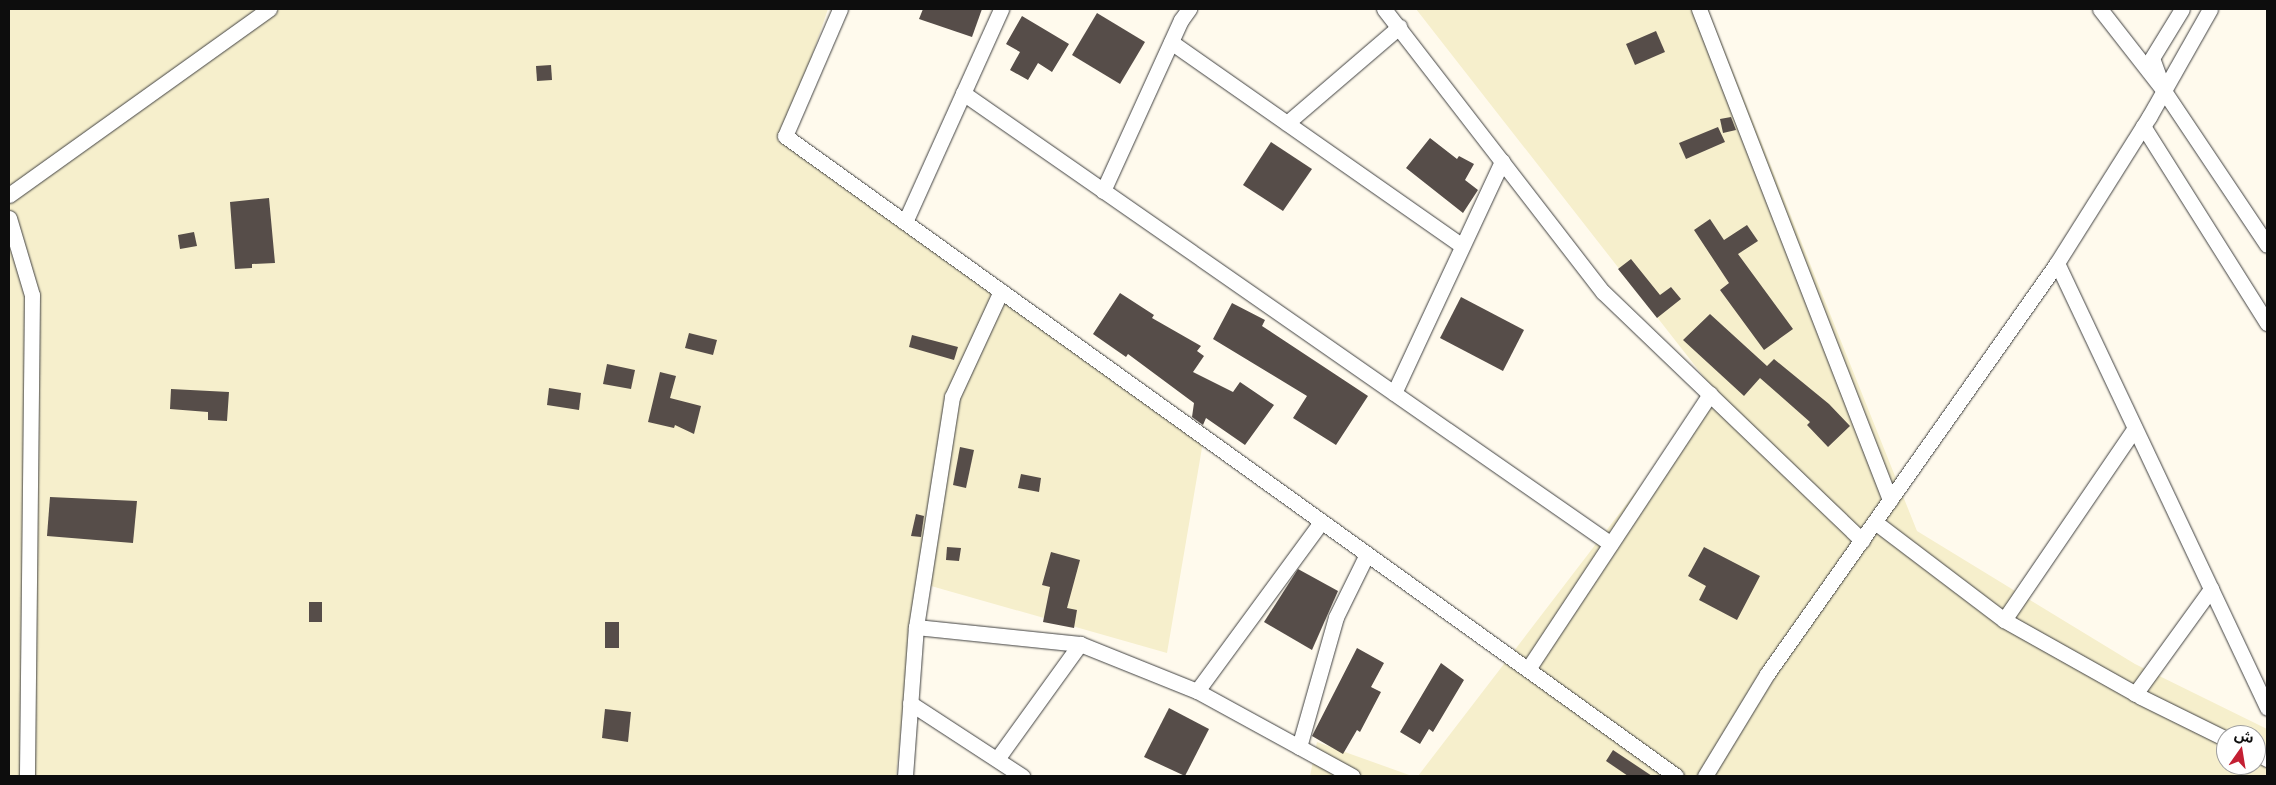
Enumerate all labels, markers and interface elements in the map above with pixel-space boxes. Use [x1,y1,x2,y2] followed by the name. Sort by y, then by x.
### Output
[2216,725,2266,775] north arrow
[2233,726,2255,746] text: ش

